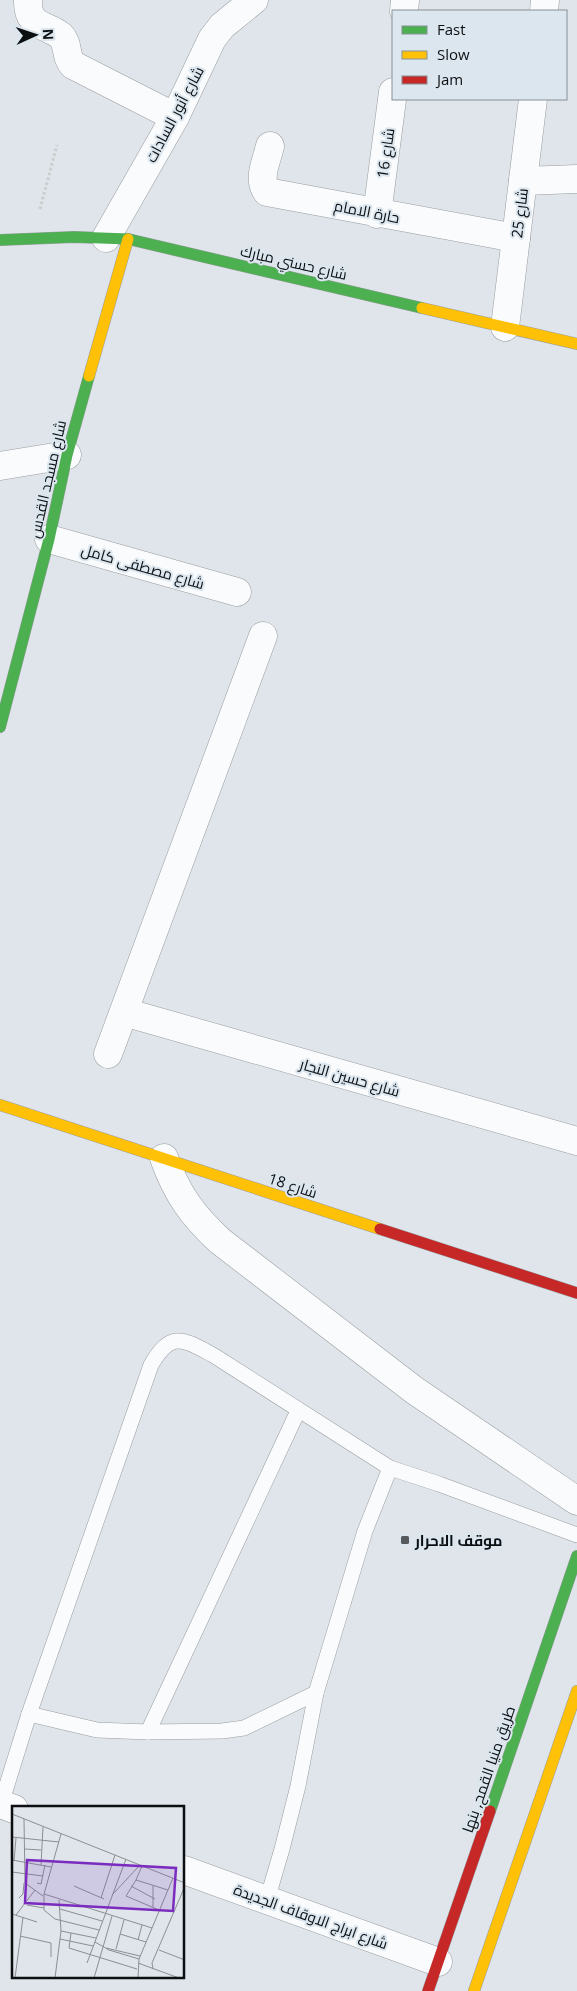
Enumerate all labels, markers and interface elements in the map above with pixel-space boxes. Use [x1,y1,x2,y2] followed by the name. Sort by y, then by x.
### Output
[10,10,60,60] north arrow
[392,10,567,100] legend
[437,19,466,39] text: Fast
[39,28,58,40] text: N
[437,44,470,64] text: Slow
[140,62,210,166] street label: شارع أنور السادات
[435,69,463,89] text: Jam
[372,127,400,179] street label: شارع 16
[506,187,534,239] street label: شارع 25
[332,195,402,228] street label: حارة الامام
[238,240,349,287] street label: شارع حسني مبارك
[24,418,72,540] street label: شارع مسجد القدس
[79,539,207,595] street label: شارع مصطفى كامل
[296,1053,402,1103] street label: شارع حسين النجار
[265,1168,320,1204] street label: شارع 18
[414,1530,502,1550] place label: موقف الاحرار
[399,1534,411,1546] marker: موقف الاحرار
[457,1703,521,1836] street label: طريق منيا القمح, بنها
[12,1806,185,1978] inset map
[230,1879,391,1955] street label: شارع ابراج الاوقاف الجديدة

